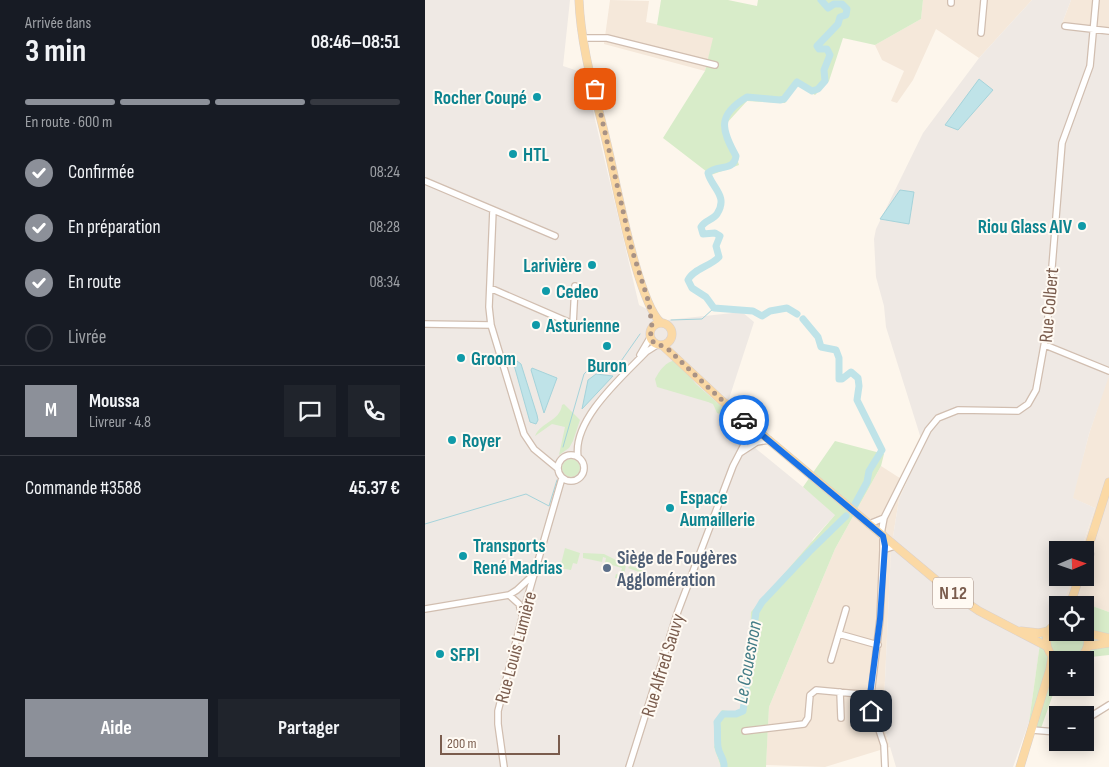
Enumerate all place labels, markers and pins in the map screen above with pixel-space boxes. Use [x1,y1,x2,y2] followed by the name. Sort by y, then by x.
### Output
[574,68,616,110] pin
[434,87,527,110] place label: Rocher Coupé
[531,91,543,103] marker: Rocher Coupé
[523,144,549,167] place label: HTL
[507,148,519,160] marker: HTL
[978,216,1073,239] place label: Riou Glass AIV
[1076,220,1088,232] marker: Riou Glass AIV
[523,255,582,278] place label: Larivière
[586,259,598,271] marker: Larivière
[556,281,598,304] place label: Cedeo
[540,285,552,297] marker: Cedeo
[545,315,620,338] place label: Asturienne
[530,319,542,331] marker: Asturienne
[601,340,613,352] marker: Buron
[471,348,516,371] place label: Groom
[455,352,467,364] marker: Groom
[587,355,627,378] place label: Buron
[462,430,501,453] place label: Royer
[446,434,458,446] marker: Royer
[679,487,755,532] place label: Espace Aumaillerie
[664,502,676,514] marker: Espace Aumaillerie
[473,535,563,580] place label: Transports René Madrias
[616,547,737,592] place label: Siège de Fougères Agglomération
[457,550,469,562] marker: Transports René Madrias
[601,562,613,574] marker: Siège de Fougères Agglomération
[450,644,479,667] place label: SFPI
[434,648,446,660] marker: SFPI
[850,690,892,732] pin

